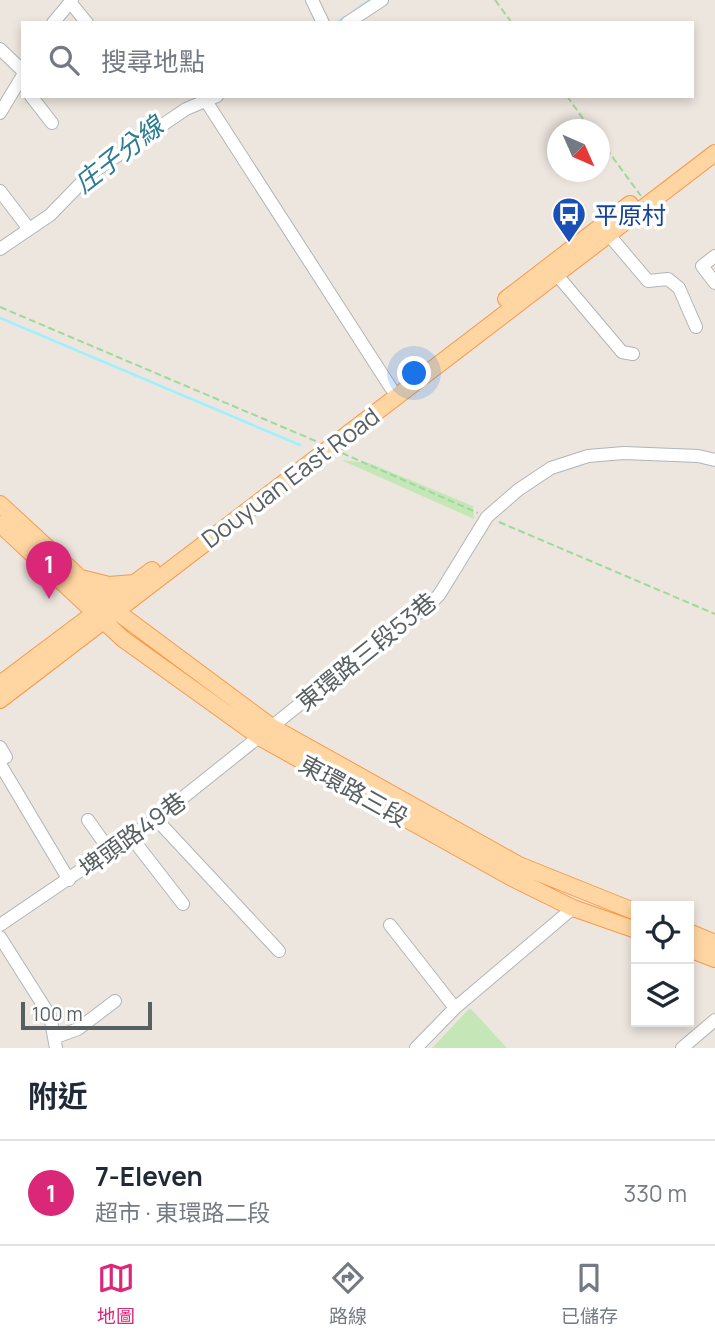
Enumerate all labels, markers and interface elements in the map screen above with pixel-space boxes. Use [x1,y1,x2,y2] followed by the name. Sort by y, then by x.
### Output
[21,21,694,98] search box
[45,41,83,79] icon: search
[101,43,205,79] text: 搜尋地點
[66,106,172,200] water label: 庄子分線
[547,119,610,182] north arrow
[550,195,588,244] bus stop icon: 平原村
[594,198,666,231] place label: 平原村
[397,356,431,390] your location
[194,399,386,555] street label: Douyuan East Road
[26,541,72,599] pin: 1
[289,584,443,718] street label: 東環路三段53巷
[294,746,414,834] street label: 東環路三段
[72,784,192,884] street label: 埤頭路49巷
[631,901,694,1027] map controls
[631,901,694,964] button: locate
[631,964,694,1027] button: layers
[21,999,152,1031] scale bar
[32,1001,83,1027] text: 100 m
[28,1075,88,1116] text: 附近
[95,1158,203,1194] text: 7-Eleven
[46,1177,56,1209] text: 1
[623,1177,687,1209] text: 330 m
[95,1196,270,1228] text: 超市 · 東環路二段
[97,1259,135,1329] tab: 地圖
[329,1259,367,1329] tab: 路線
[561,1259,618,1329] tab: 已儲存

